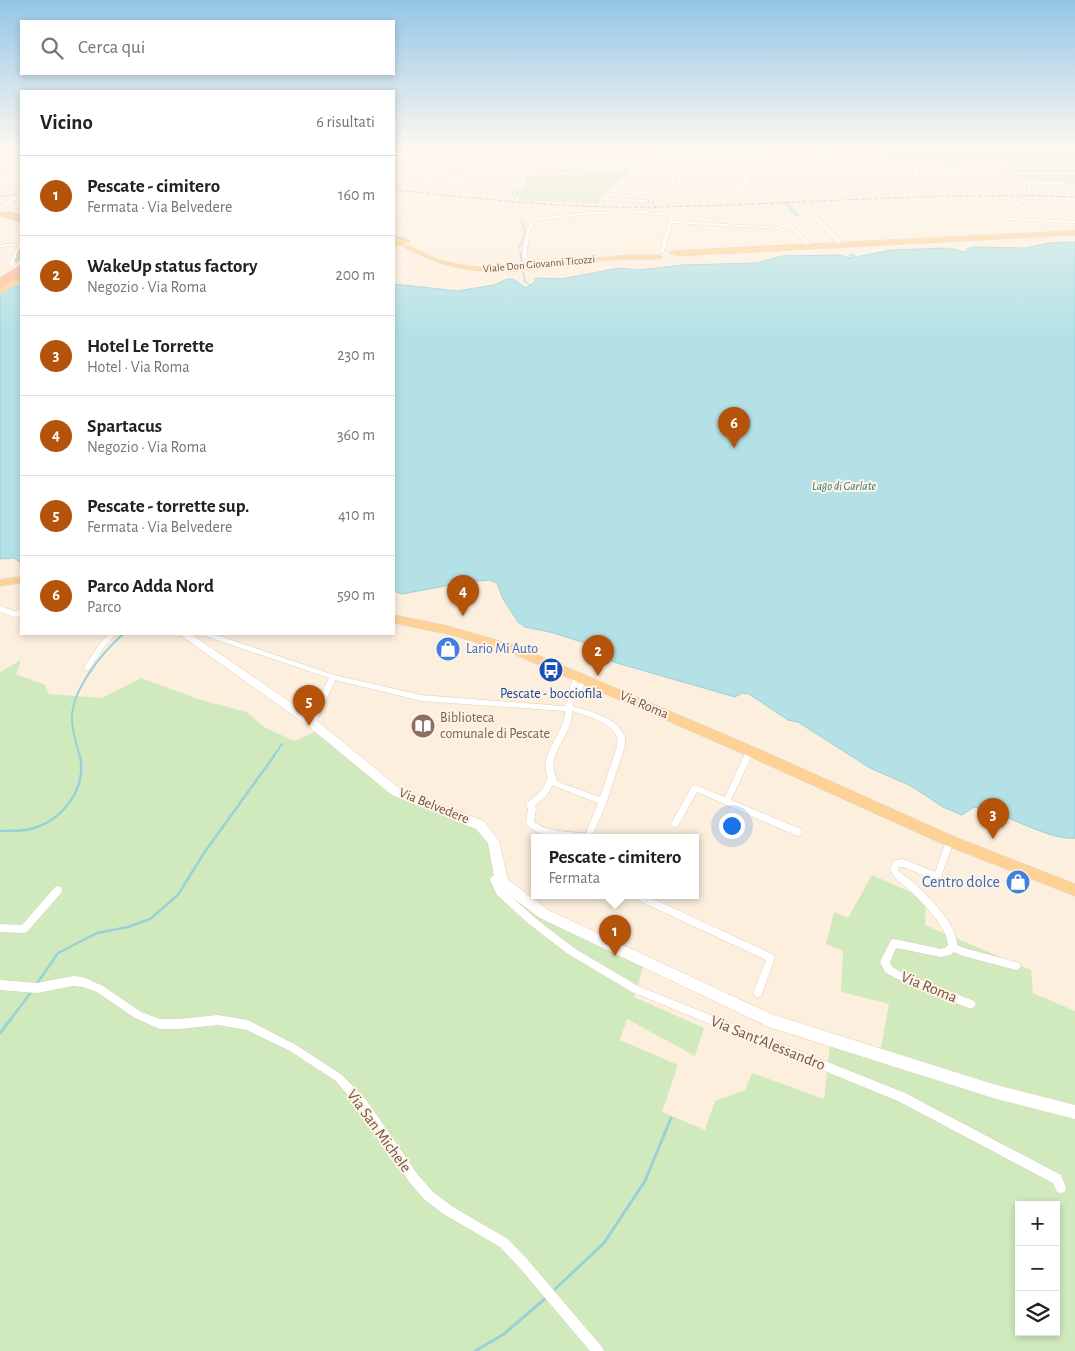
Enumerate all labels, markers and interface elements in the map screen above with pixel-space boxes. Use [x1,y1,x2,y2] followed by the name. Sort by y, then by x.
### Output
[20,20,395,75] search box
[38,34,66,62] icon: search
[78,38,145,57] text: Cerca qui
[40,112,93,133] text: Vicino
[316,114,375,130] text: 6 risultati
[87,177,220,196] text: Pescate - cimitero
[53,187,59,203] text: 1
[338,187,375,203] text: 160 m
[87,199,232,215] text: Fermata · Via Belvedere
[483,254,595,274] street label: Viale Don Giovanni Ticozzi
[87,257,258,276] text: WakeUp status factory
[52,267,60,283] text: 2
[335,267,375,283] text: 200 m
[87,279,207,295] text: Negozio · Via Roma
[87,337,214,356] text: Hotel Le Torrette
[53,347,59,363] text: 3
[337,347,375,363] text: 230 m
[87,359,190,375] text: Hotel · Via Roma
[718,407,750,448] pin: 6
[87,417,162,436] text: Spartacus
[52,427,60,443] text: 4
[337,427,375,443] text: 360 m
[87,439,207,455] text: Negozio · Via Roma
[812,480,876,492] water label: Lago di Garlate
[87,497,249,516] text: Pescate - torrette sup.
[53,507,59,523] text: 5
[338,507,375,523] text: 410 m
[87,519,232,535] text: Fermata · Via Belvedere
[447,575,479,616] pin: 4
[87,577,214,596] text: Parco Adda Nord
[52,587,60,603] text: 6
[337,587,375,603] text: 590 m
[87,599,121,615] text: Parco
[582,635,614,676] pin: 2
[435,636,461,662] shop icon: Lario Mi Auto
[466,642,538,656] place label: Lario Mi Auto
[538,657,564,683] bus stop icon: Pescate - bocciofila
[293,685,325,726] pin: 5
[500,687,603,701] place label: Pescate - bocciofila
[617,688,671,722] street label: Via Roma
[440,711,550,741] place label: Biblioteca comunale di Pescate
[410,713,436,739] library icon: Biblioteca comunale di Pescate
[397,786,471,826] street label: Via Belvedere
[977,798,1009,839] pin: 3
[719,813,745,839] your location
[531,834,699,899] popup
[548,848,682,867] text: Pescate - cimitero
[1005,869,1031,895] shop icon: Centro dolce
[548,870,600,886] text: Fermata
[922,874,1000,890] place label: Centro dolce
[599,915,631,956] pin: 1
[899,969,959,1005] street label: Via Roma
[708,1013,828,1073] street label: Via Sant'Alessandro
[344,1087,414,1175] street label: Via San Michele
[1015,1201,1060,1336] map controls
[1015,1201,1060,1246] button: +
[1015,1246,1060,1291] button: −
[1015,1291,1060,1336] button: layers

